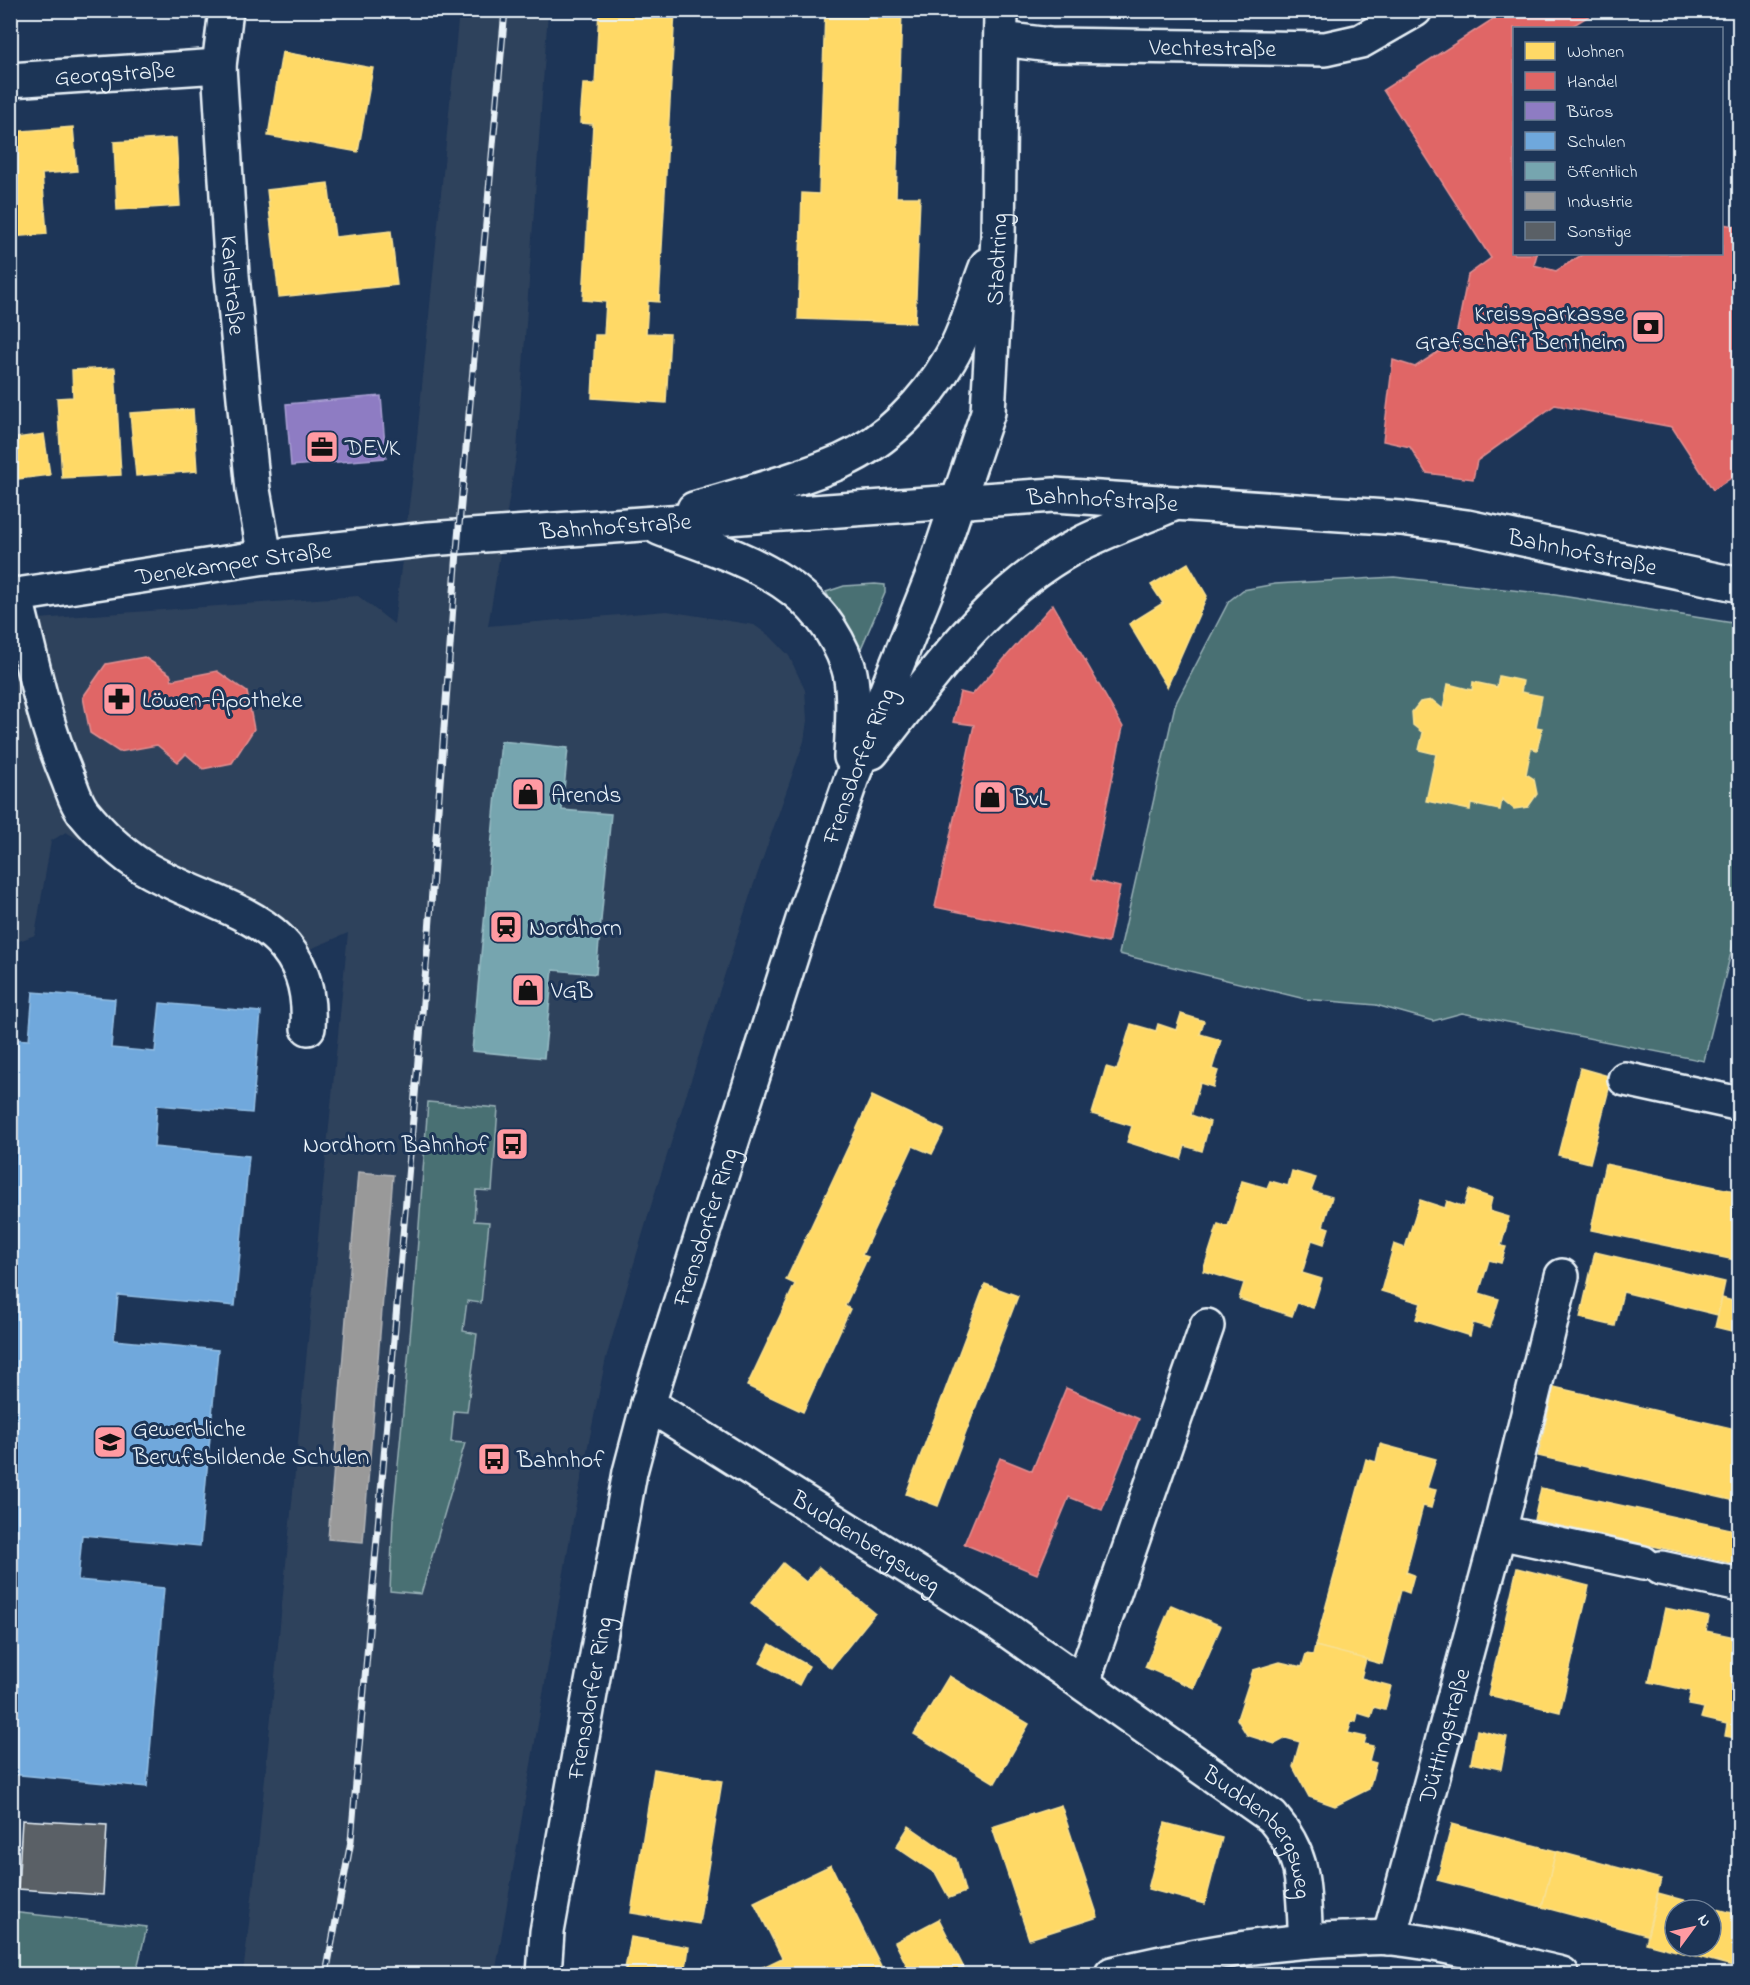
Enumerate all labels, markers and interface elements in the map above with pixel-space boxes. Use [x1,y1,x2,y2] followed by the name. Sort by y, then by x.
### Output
[1513,27,1723,255] legend
[1148,31,1277,68] street label: Vechtestraße
[1567,40,1624,66] text: Wohnen
[54,54,177,97] street label: Georgstraße
[1567,70,1617,96] text: Handel
[1566,100,1613,126] text: Büros
[1567,130,1625,156] text: Schulen
[1567,160,1638,186] text: Öffentlich
[1567,190,1633,216] text: Industrie
[979,213,1018,306] street label: Stadtring
[1567,220,1632,247] text: Sonstige
[210,234,253,337] street label: Karlstraße
[1415,298,1625,361] place label: Kreissparkasse Grafschaft Bentheim
[1630,309,1666,345] bank icon: Kreissparkasse Grafschaft Bentheim
[304,429,340,465] office icon: DEVK
[344,432,400,467] place label: DEVK
[1025,480,1179,523] street label: Bahnhofstraße
[538,506,693,551] street label: Bahnhofstraße
[1503,521,1660,587] street label: Bahnhofstraße
[132,535,334,597] street label: Denekamper Straße
[101,681,137,717] pharmacy icon: Löwen-Apotheke
[815,683,906,850] street label: Frensdorfer Ring
[142,684,303,719] place label: Löwen-Apotheke
[510,776,546,812] shop icon: Arends
[551,779,622,814] place label: Arends
[972,779,1008,815] shop icon: BvL
[1012,782,1047,817] place label: BvL
[488,909,524,945] station icon: Nordhorn
[529,912,622,947] place label: Nordhorn
[510,972,546,1008] shop icon: VGB
[550,975,593,1010] place label: VGB
[494,1126,530,1162] bus stop icon: Nordhorn Bahnhof
[303,1129,490,1164] place label: Nordhorn Bahnhof
[665,1144,749,1312] street label: Frensdorfer Ring
[132,1413,369,1476] place label: Gewerbliche Berufsbildende Schulen
[92,1424,128,1460] school or university icon: Gewerbliche Berufsbildende Schulen
[476,1441,512,1477] bus stop icon: Bahnhof
[516,1444,605,1479] place label: Bahnhof
[783,1483,947,1604] street label: Buddenbergsweg
[560,1614,624,1784] street label: Frensdorfer Ring
[1411,1664,1481,1808] street label: Düttingstraße
[1194,1758,1319,1900] street label: Buddenbergsweg
[1663,1898,1723,1958] north arrow
[1691,1910,1717,1932] text: N

